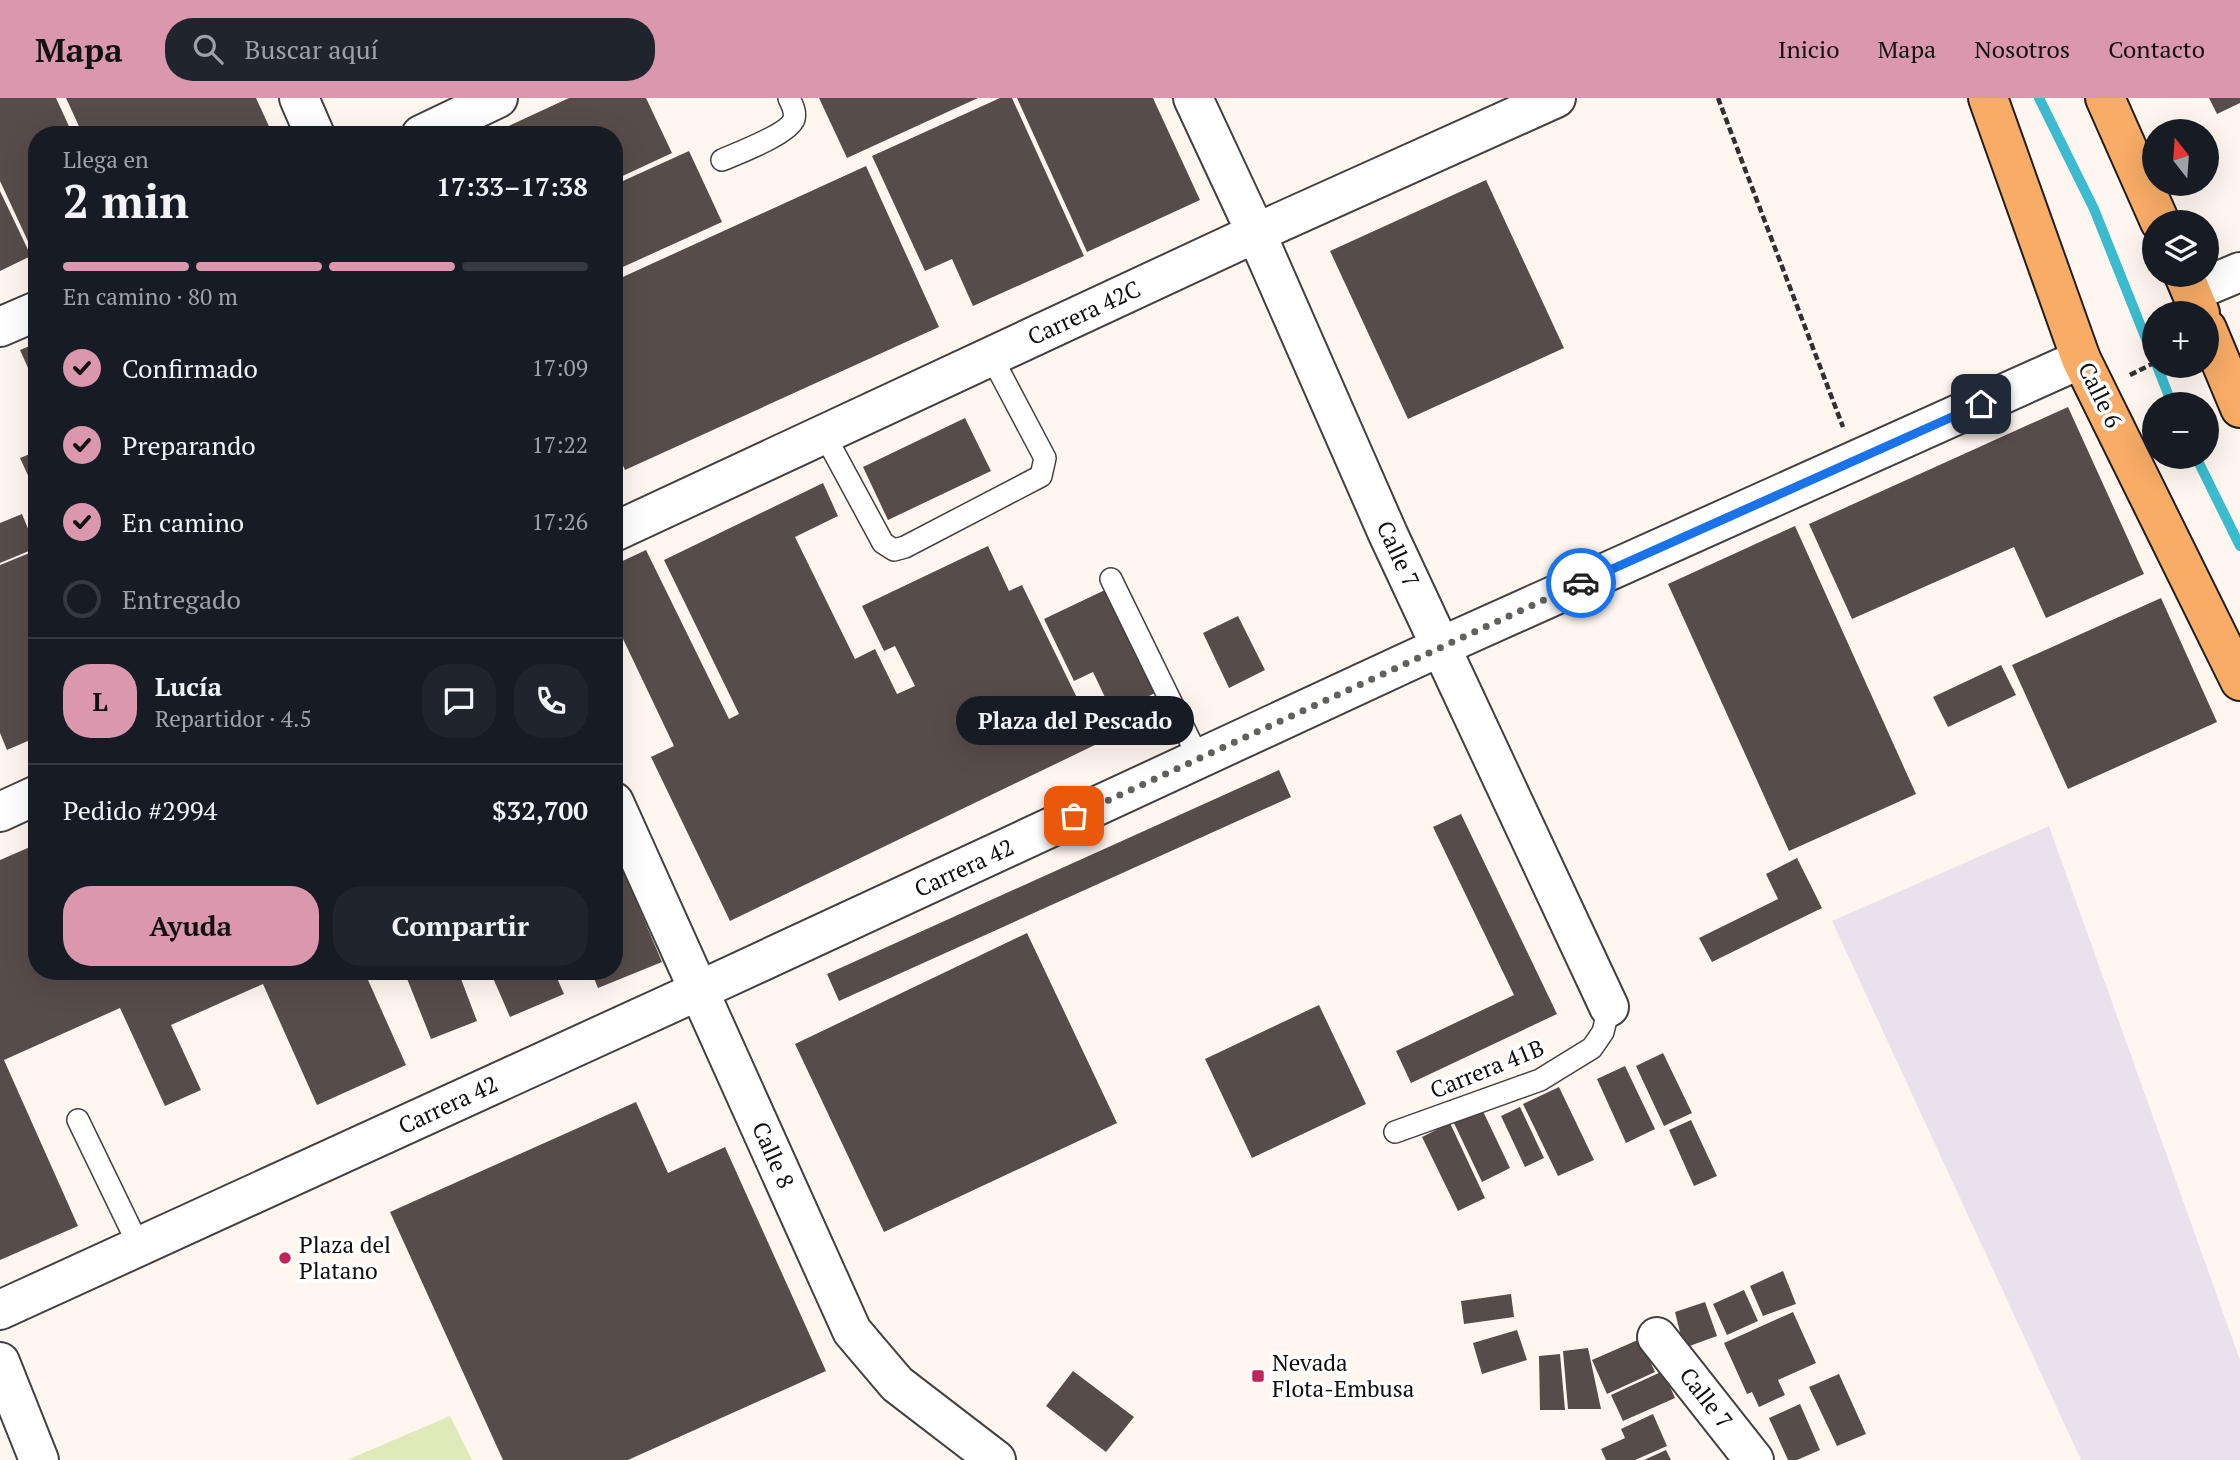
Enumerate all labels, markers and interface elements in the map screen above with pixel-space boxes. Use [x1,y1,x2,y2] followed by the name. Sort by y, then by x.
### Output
[165,18,655,81] search box
[35,28,123,71] text: Mapa
[189,30,227,68] icon: search
[245,32,378,66] text: Buscar aquí
[1778,33,1840,65] text: Inicio
[1878,33,1936,65] text: Mapa
[1974,33,2070,65] text: Nosotros
[2108,33,2205,65] text: Contacto
[2142,119,2219,196] north arrow
[2142,119,2219,469] map controls
[63,144,149,175] text: Llega en
[436,169,588,203] text: 17:33–17:38
[63,170,189,231] text: 2 min
[2142,210,2219,287] button: layers
[1022,273,1145,352] street label: Carrera 42C
[63,281,238,312] text: En camino · 80 m
[2142,301,2219,378] button: +
[63,349,101,387] icon: check
[122,351,258,385] text: Confirmado
[531,352,588,383] text: 17:09
[2071,357,2130,433] street label: Calle 6
[1951,374,2011,434] pin
[1962,385,2000,423] icon: home
[2142,392,2219,469] button: −
[63,426,101,464] icon: check
[122,428,256,462] text: Preparando
[531,429,588,460] text: 17:22
[63,503,101,541] icon: check
[122,505,244,539] text: En camino
[531,506,588,537] text: 17:26
[1370,516,1427,592] street label: Calle 7
[1546,548,1616,618] courier
[1562,564,1600,602] icon: car
[122,582,241,616] text: Entregado
[422,664,496,738] button: chat
[514,664,588,738] button: phone
[155,669,222,703] text: Lucía
[92,684,108,718] text: L
[955,697,1193,746] callout: Plaza del Pescado
[155,703,312,734] text: Repartidor · 4.5
[978,705,1172,736] text: Plaza del Pescado
[1044,786,1104,846] pin
[63,793,217,827] text: Pedido #2994
[492,793,588,827] text: $32,700
[1055,797,1093,835] icon: bag
[909,831,1018,904] street label: Carrera 42
[63,886,319,966] button: Ayuda
[333,886,588,966] button: Compartir
[1425,1032,1548,1105] street label: Carrera 41B
[393,1068,502,1141] street label: Carrera 42
[745,1117,802,1193] street label: Calle 8
[299,1229,391,1286] place label: Plaza del Platano
[277,1250,293,1266] marker: Plaza del Platano
[1272,1347,1415,1404] place label: Nevada Flota-Embusa
[1673,1361,1740,1435] street label: Calle 7
[1250,1368,1266,1384] marker: Nevada Flota-Embusa

